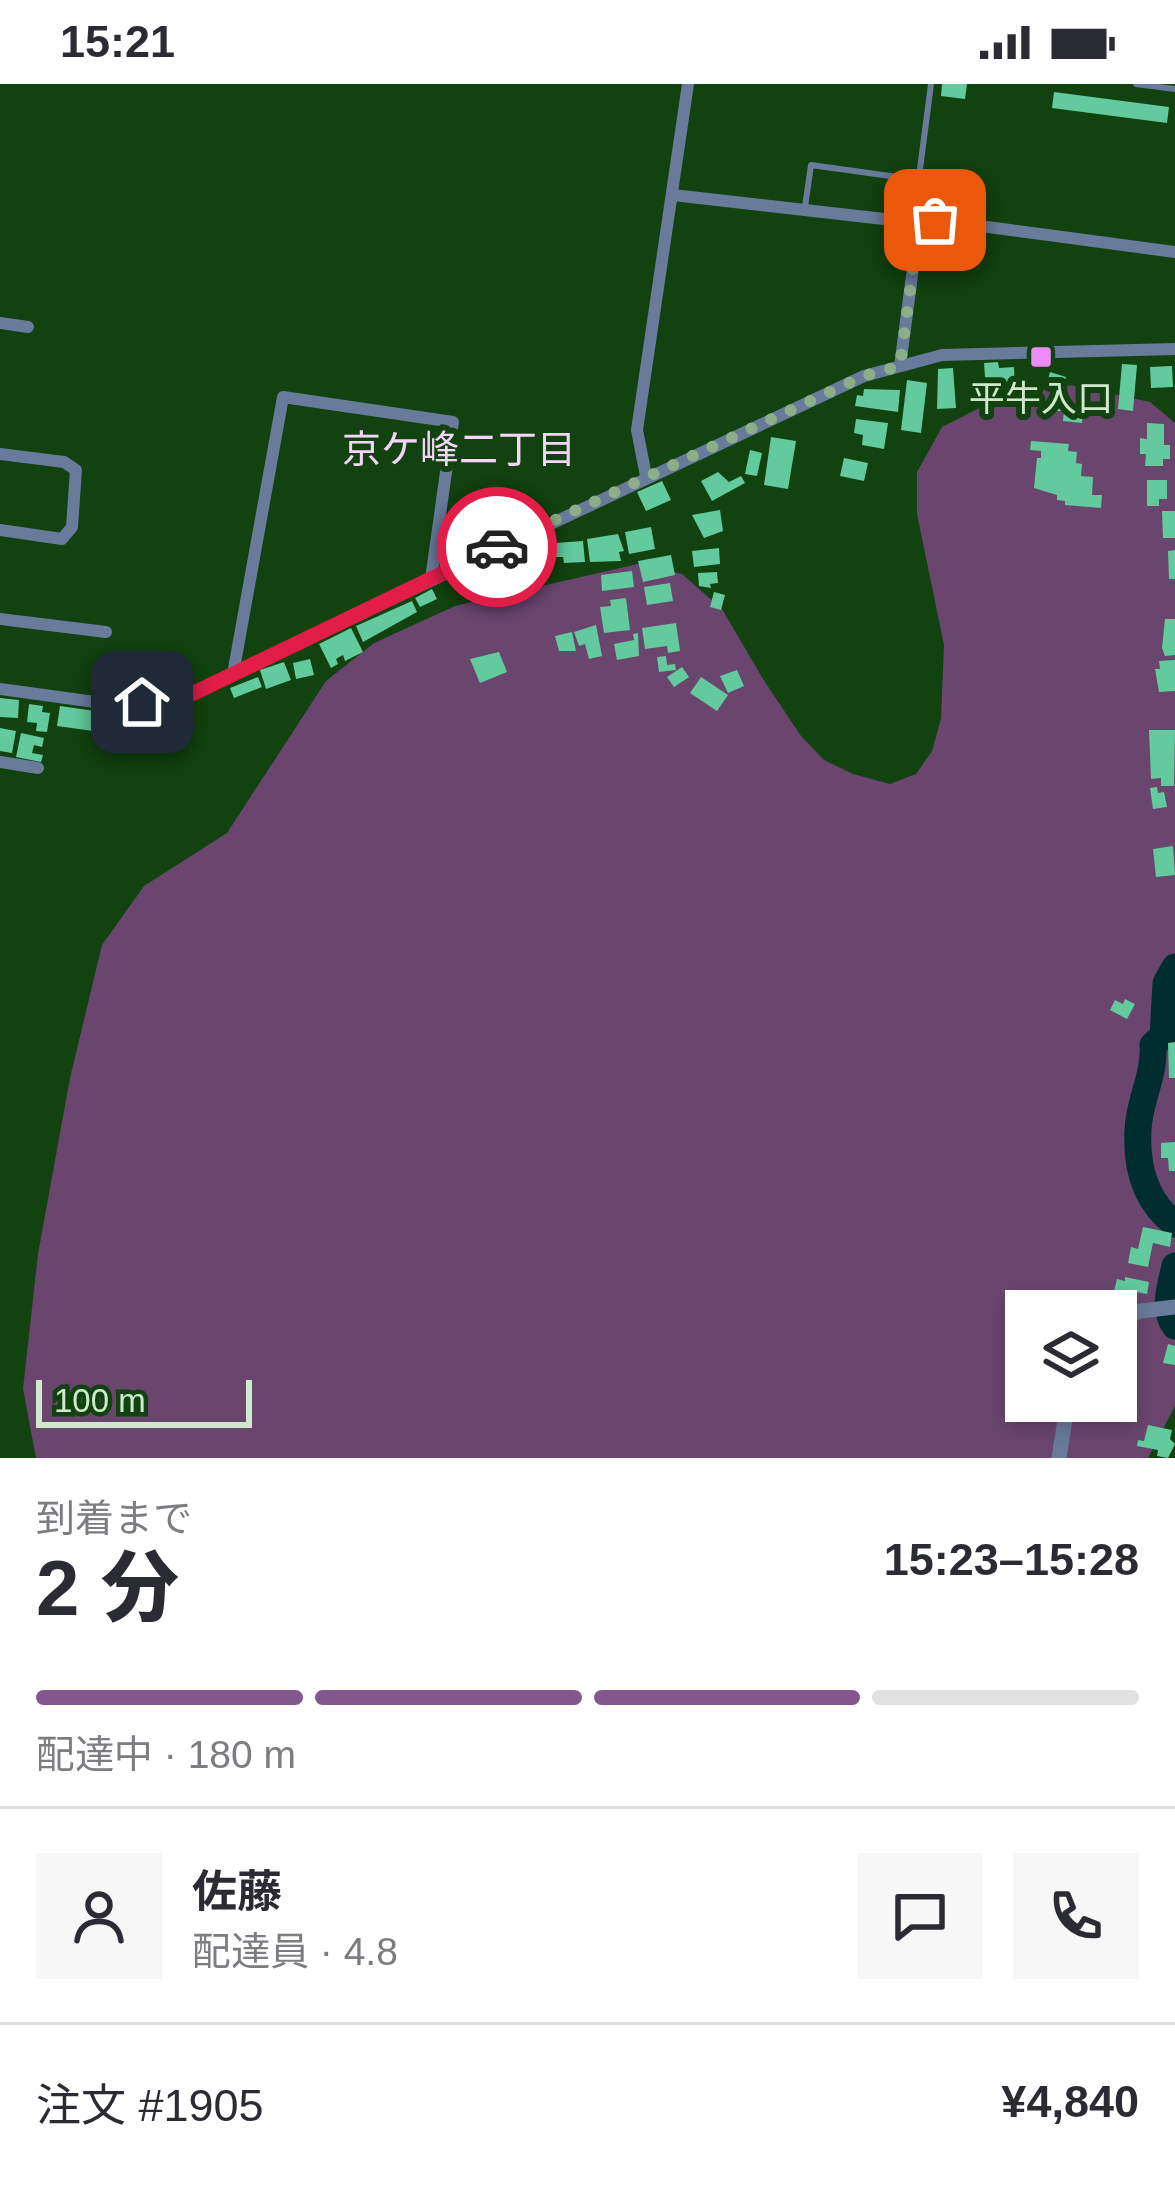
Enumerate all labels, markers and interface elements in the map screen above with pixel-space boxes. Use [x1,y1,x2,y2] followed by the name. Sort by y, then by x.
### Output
[60,16,175,67] text: 15:21
[884,169,986,271] pin
[902,187,968,253] icon: bag
[1028,344,1054,370] marker: 平牛入口
[969,378,1113,419] place label: 平牛入口
[342,428,576,471] district label: 京ケ峰二丁目
[437,487,557,607] courier
[464,514,530,580] icon: car
[91,651,193,753] pin
[109,669,175,735] icon: home
[1005,1290,1137,1422] map controls
[1005,1290,1137,1422] button: layers
[36,1374,252,1427] scale bar
[54,1382,146,1419] text: 100 m
[36,1497,192,1540] text: 到着まで
[884,1534,1139,1585] text: 15:23–15:28
[36,1544,179,1632] text: 2 分
[36,1733,296,1776] text: 配達中 · 180 m
[36,1853,162,1979] button: person
[857,1853,983,1979] button: chat
[1013,1853,1139,1979] button: phone
[192,1866,282,1917] text: 佐藤
[192,1930,398,1973] text: 配達員 · 4.8
[1001,2076,1139,2127] text: ¥4,840
[36,2080,264,2131] text: 注文 #1905

